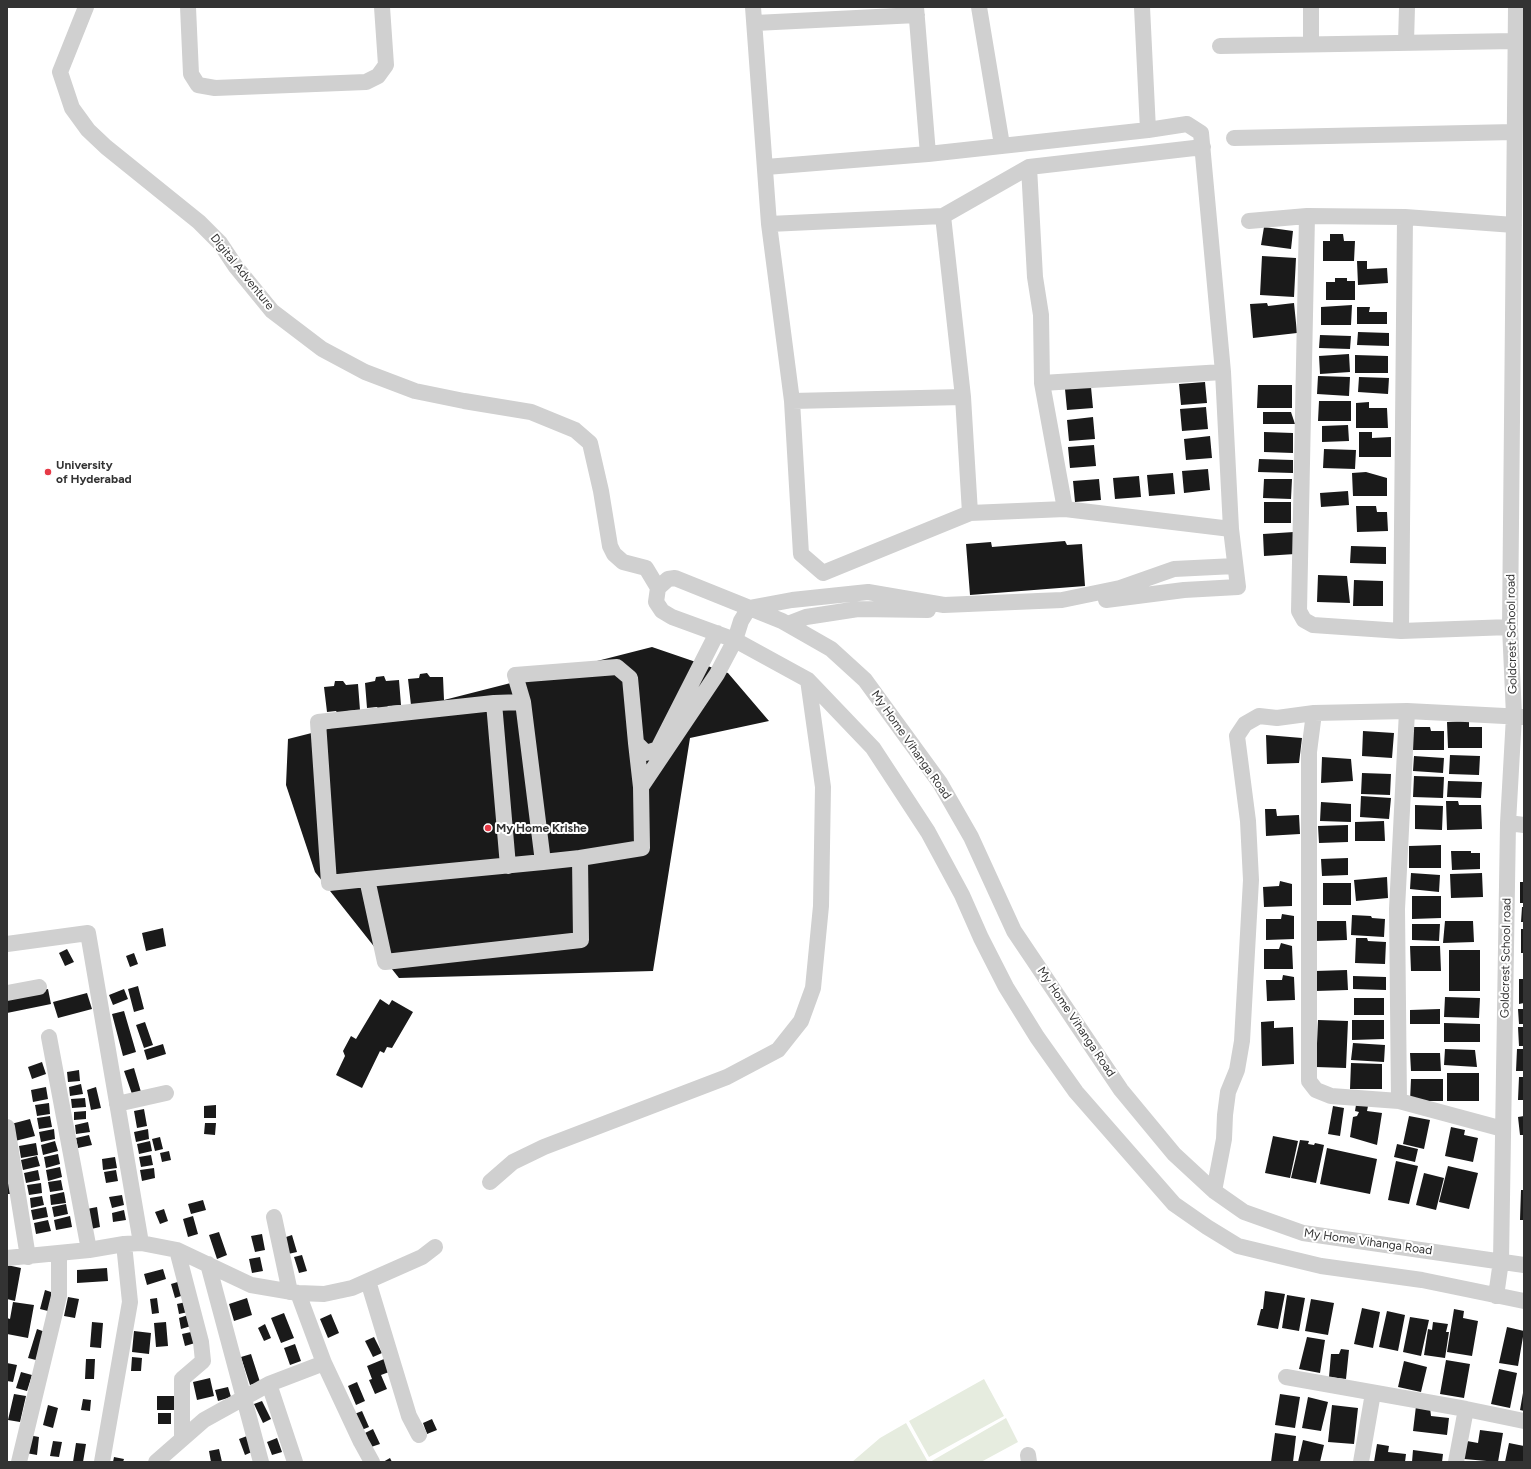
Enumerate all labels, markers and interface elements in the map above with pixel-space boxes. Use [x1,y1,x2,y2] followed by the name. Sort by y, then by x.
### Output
[207,231,277,313] street label: Digital Adventure
[56,458,132,486] place label: University of Hyderabad
[43,467,53,477] marker: University of Hyderabad
[1504,574,1520,694] street label: Goldcrest School road
[868,688,954,802] street label: My Home Vihanga Road
[496,821,587,835] place label: My Home Krishe
[483,823,493,833] marker: My Home Krishe
[1498,898,1514,1018] street label: Goldcrest School road
[1034,964,1118,1080] street label: My Home Vihanga Road
[1303,1226,1433,1258] street label: My Home Vihanga Road

